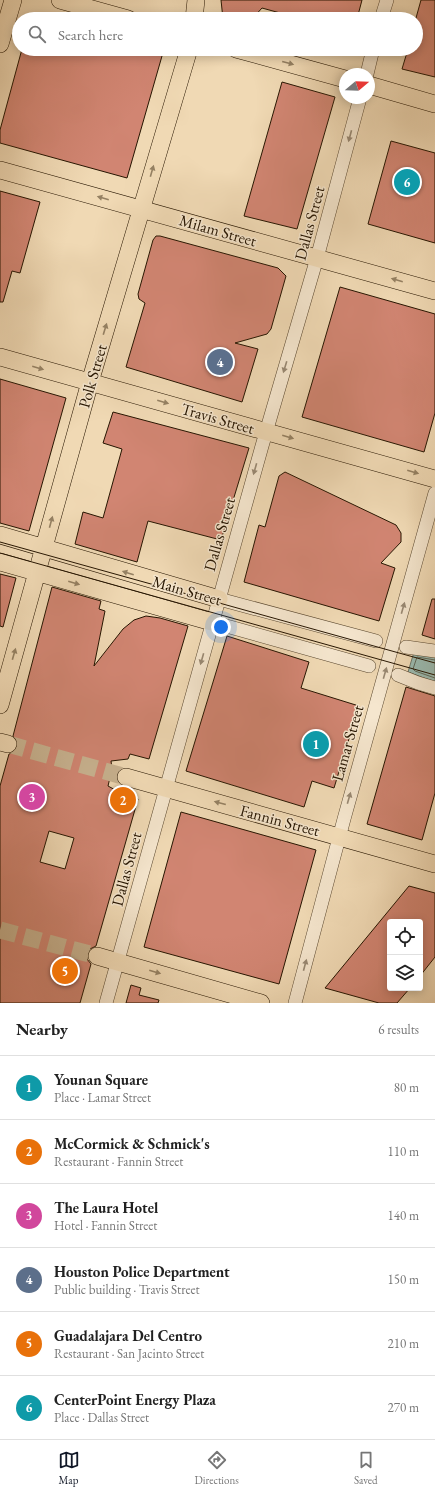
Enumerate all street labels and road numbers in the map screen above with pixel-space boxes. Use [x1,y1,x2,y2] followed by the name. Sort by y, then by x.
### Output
[289,184,329,263] street label: Dallas Street
[177,209,259,252] street label: Milam Street
[73,342,112,410] street label: Polk Street
[179,398,257,439] street label: Travis Street
[199,495,240,574] street label: Dallas Street
[150,571,224,610] street label: Main Street
[327,703,368,784] street label: Lamar Street
[238,800,322,841] street label: Fannin Street
[106,830,146,909] street label: Dallas Street

